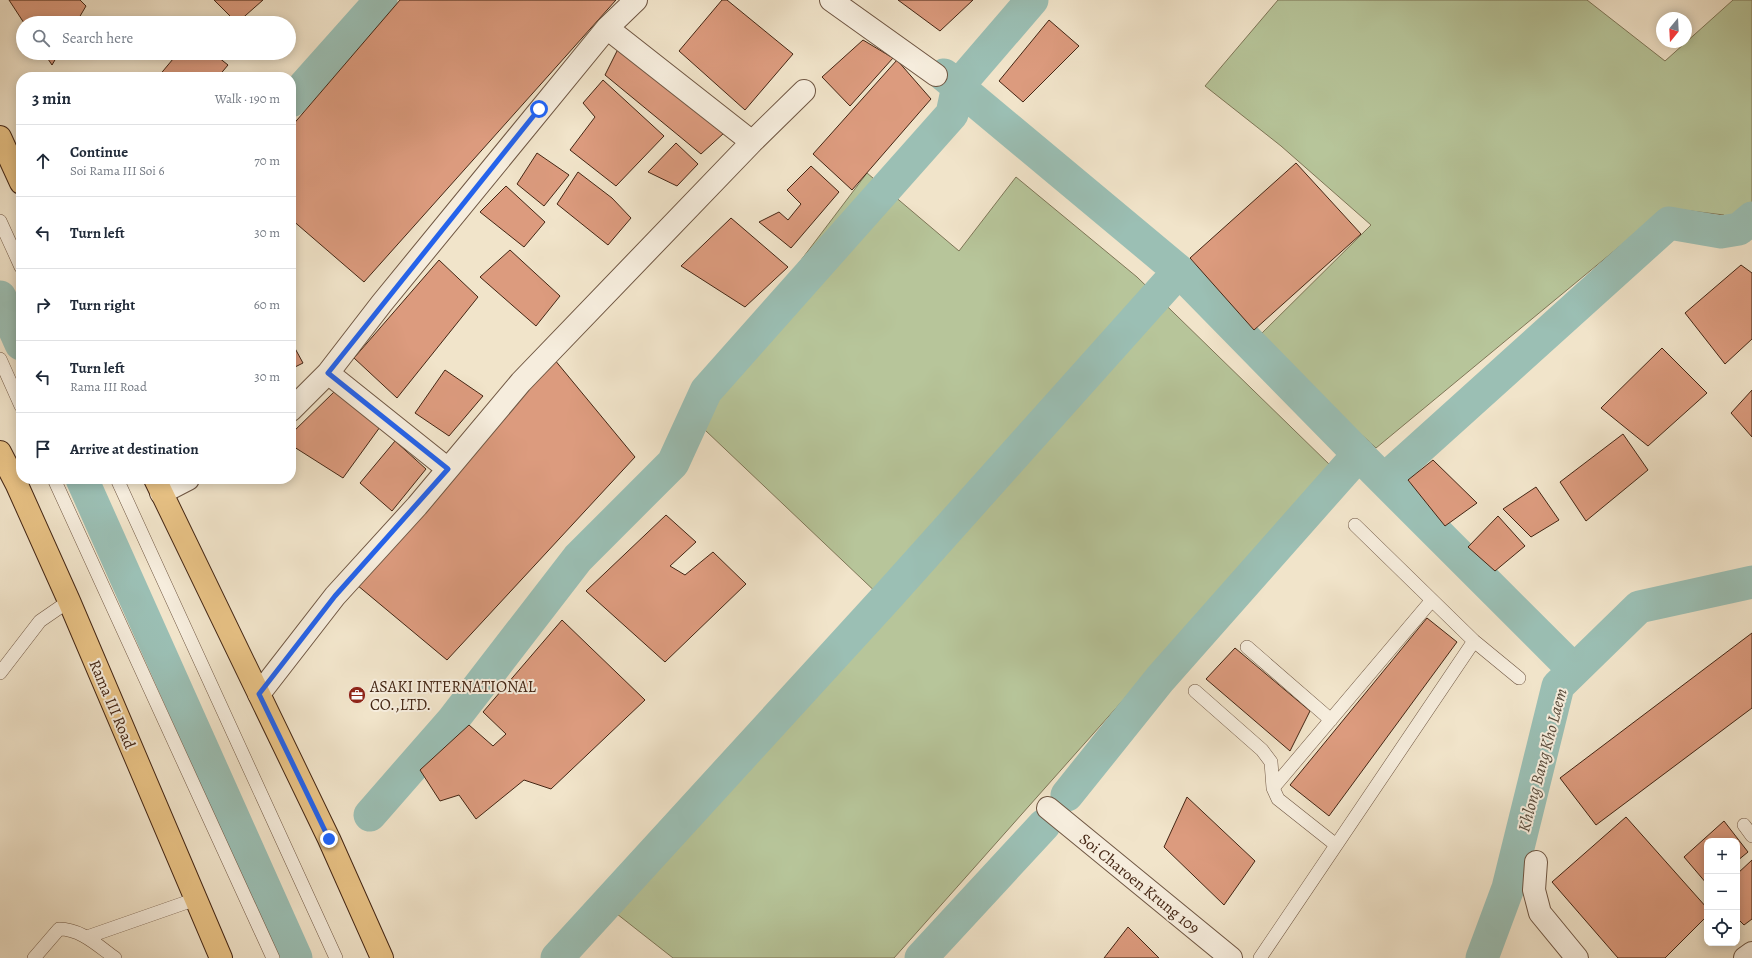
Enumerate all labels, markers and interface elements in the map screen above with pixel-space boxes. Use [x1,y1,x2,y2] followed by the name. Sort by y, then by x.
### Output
[1656,12,1692,48] north arrow
[16,16,296,60] search box
[30,27,52,49] icon: search
[62,28,133,48] text: Search here
[32,87,71,110] text: 3 min
[215,90,280,107] text: Walk · 190 m
[530,100,548,118] route start
[70,142,128,162] text: Continue
[32,150,54,172] icon: ahead
[254,152,280,169] text: 70 m
[70,162,165,179] text: Soi Rama III Soi 6
[32,222,54,244] icon: left
[70,223,125,243] text: Turn left
[254,224,280,241] text: 30 m
[32,294,54,316] icon: right
[70,295,135,315] text: Turn right
[254,296,280,313] text: 60 m
[70,358,125,378] text: Turn left
[32,366,54,388] icon: left
[254,368,280,385] text: 30 m
[70,378,147,395] text: Rama III Road
[32,438,54,460] icon: arrive
[70,439,199,459] text: Arrive at destination
[83,657,141,753] street label: Rama III Road
[369,676,537,716] place label: ASAKI INTERNATIONAL CO.,LTD.
[347,685,367,705] office icon: ASAKI INTERNATIONAL CO.,LTD.
[1512,686,1573,834] water label: Khlong Bang Kho Laem
[1075,828,1204,939] street label: Soi Charoen Krung 109
[320,830,338,848] route end
[1704,838,1740,946] map controls
[1704,838,1740,874] button: +
[1704,874,1740,910] button: −
[1704,910,1740,946] button: locate

